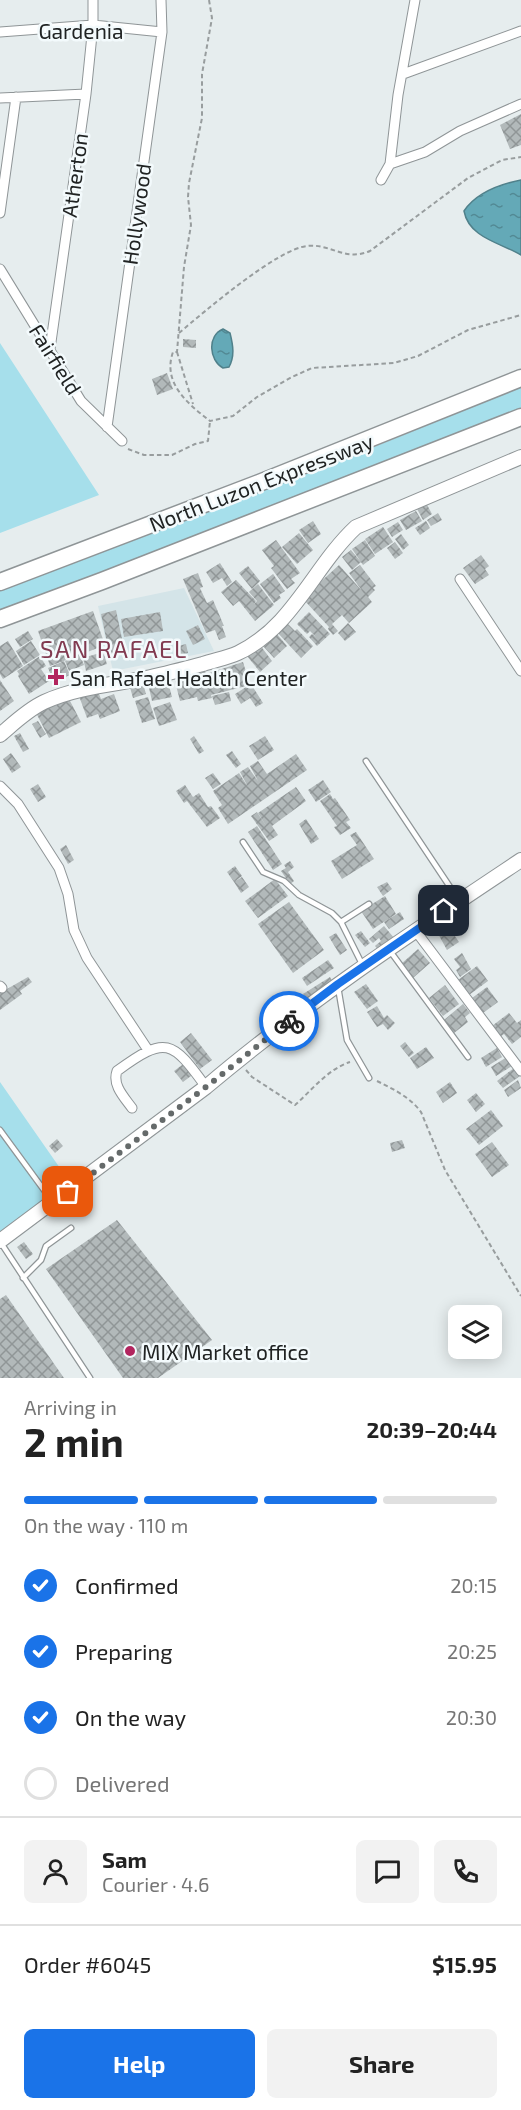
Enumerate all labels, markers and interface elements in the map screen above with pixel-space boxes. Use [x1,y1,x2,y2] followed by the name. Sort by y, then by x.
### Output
[38,18,124,43] street label: Gardenia
[56,131,92,219] street label: Atherton
[117,162,155,266] street label: Hollywood
[25,319,87,399] street label: Fairfield
[145,428,377,536] street label: North Luzon Expressway
[40,634,188,663] district label: SAN RAFAEL
[70,665,307,690] place label: San Rafael Health Center
[47,668,65,686] marker: San Rafael Health Center
[418,885,469,936] pin
[427,894,460,927] icon: home
[259,991,319,1051] courier
[273,1005,306,1038] icon: bike
[42,1166,93,1217] pin
[51,1175,84,1208] icon: bag
[448,1305,502,1359] map controls
[448,1305,502,1359] button: layers
[142,1339,309,1364] place label: MIX Market office
[123,1344,137,1358] marker: MIX Market office
[24,1395,117,1419] text: Arriving in
[367,1416,497,1442] text: 20:39–20:44
[24,1418,124,1465] text: 2 min
[24,1513,188,1537] text: On the way · 110 m
[24,1569,57,1602] icon: check
[75,1572,179,1598] text: Confirmed
[450,1573,497,1597] text: 20:15
[24,1635,57,1668] icon: check
[75,1638,173,1664] text: Preparing
[447,1639,497,1663] text: 20:25
[24,1701,57,1734] icon: check
[75,1704,186,1730] text: On the way
[446,1705,497,1729] text: 20:30
[75,1770,170,1796] text: Delivered
[24,1840,87,1903] button: person
[356,1840,419,1903] button: chat
[434,1840,497,1903] button: phone
[102,1846,147,1872] text: Sam
[102,1872,209,1896] text: Courier · 4.6
[24,1951,151,1977] text: Order #6045
[432,1951,497,1977] text: $15.95
[24,2029,255,2098] button: Help
[267,2029,497,2098] button: Share

